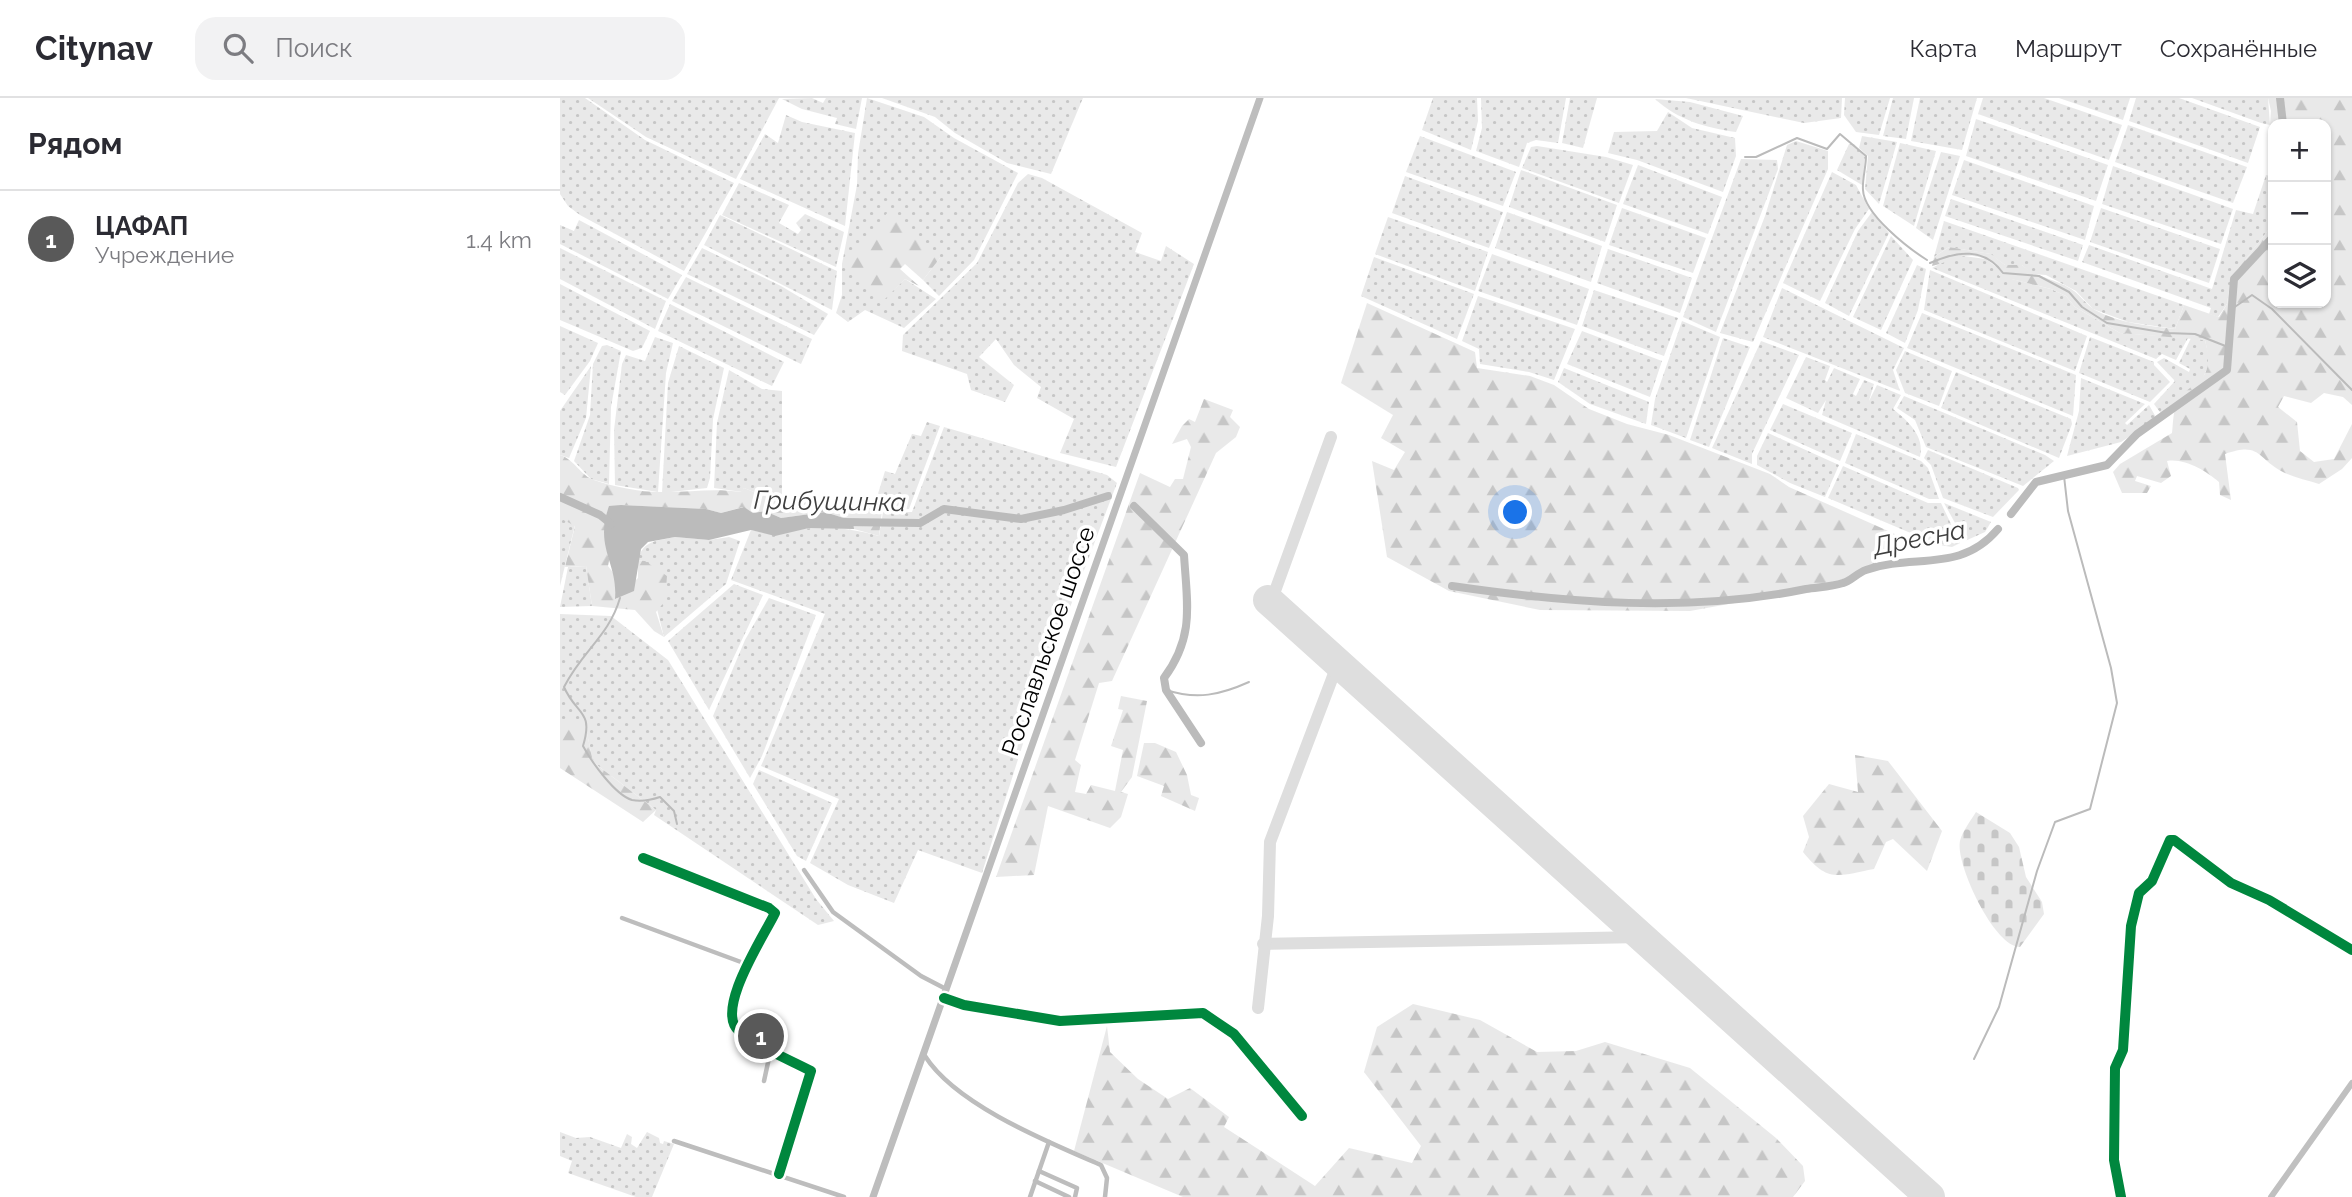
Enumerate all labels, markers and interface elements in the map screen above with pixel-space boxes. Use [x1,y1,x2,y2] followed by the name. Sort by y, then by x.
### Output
[195,17,685,80] search box
[35,29,153,68] text: Citynav
[219,29,257,67] icon: search
[275,33,352,63] text: Поиск
[1909,34,1977,63] text: Карта
[2015,34,2122,63] text: Маршрут
[2160,34,2317,63] text: Сохранённые
[2268,119,2331,308] map controls
[2268,119,2331,182] button: +
[28,126,122,161] text: Рядом
[2268,182,2331,245] button: −
[95,211,189,241] text: ЦАФАП
[45,226,57,253] text: 1
[466,226,532,253] text: 1.4 km
[95,241,234,268] text: Учреждение
[2268,245,2331,308] button: layers
[753,485,907,517] water label: Грибущинка
[1498,495,1532,529] your location
[1869,514,1968,562] water label: Дресна
[995,523,1101,759] street label: Рославльское шоссе
[738,1010,784,1062] pin: 1

